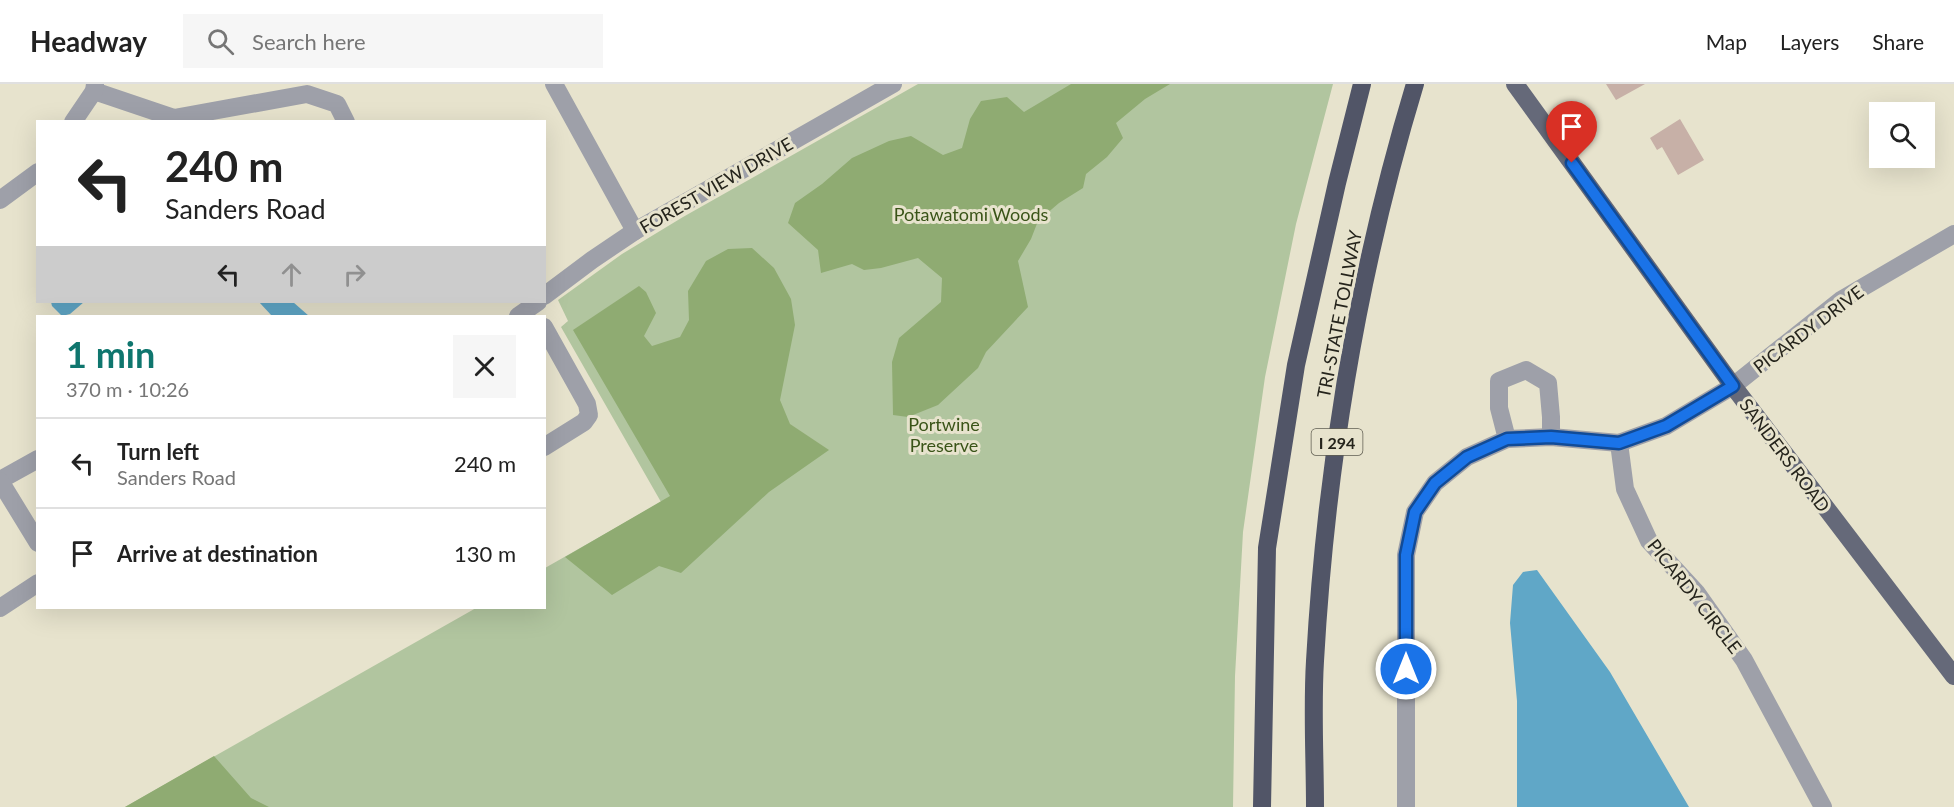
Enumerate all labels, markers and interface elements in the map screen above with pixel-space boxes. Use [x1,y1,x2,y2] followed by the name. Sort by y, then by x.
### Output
[183,14,603,68] search box
[30,24,147,58] text: Headway
[204,25,237,58] icon: search
[252,28,366,55] text: Search here
[1706,29,1747,54] text: Map
[1780,29,1839,54] text: Layers
[1872,29,1924,54] text: Share
[1546,101,1597,163] pin
[1869,102,1935,168] map controls
[1869,102,1935,168] button: search
[1555,110,1588,143] icon: arrive
[636,132,796,238] street label: FOREST VIEW DRIVE
[165,141,283,191] text: 240 m
[66,144,144,222] icon: left
[165,192,326,225] text: Sanders Road
[894,203,1048,225] park label: Potawatomi Woods
[1312,227,1366,400] street label: TRI-STATE TOLLWAY
[212,258,245,291] icon: left
[275,258,308,291] icon: ahead
[338,258,371,291] icon: right
[1749,280,1867,378] street label: PICARDY DRIVE
[66,332,155,376] text: 1 min
[453,335,516,398] button: close
[66,377,189,401] text: 370 m · 10:26
[1735,394,1835,516] street label: SANDERS ROAD
[908,413,980,456] park label: Portwine Preserve
[1312,429,1362,455] road number: I 294
[117,438,199,465] text: Turn left
[66,447,99,480] icon: left
[454,450,516,477] text: 240 m
[117,465,236,489] text: Sanders Road
[1643,534,1747,658] street label: PICARDY CIRCLE
[66,537,99,570] icon: arrive
[117,540,318,567] text: Arrive at destination
[454,540,516,567] text: 130 m
[1374,637,1438,701] position arrow

